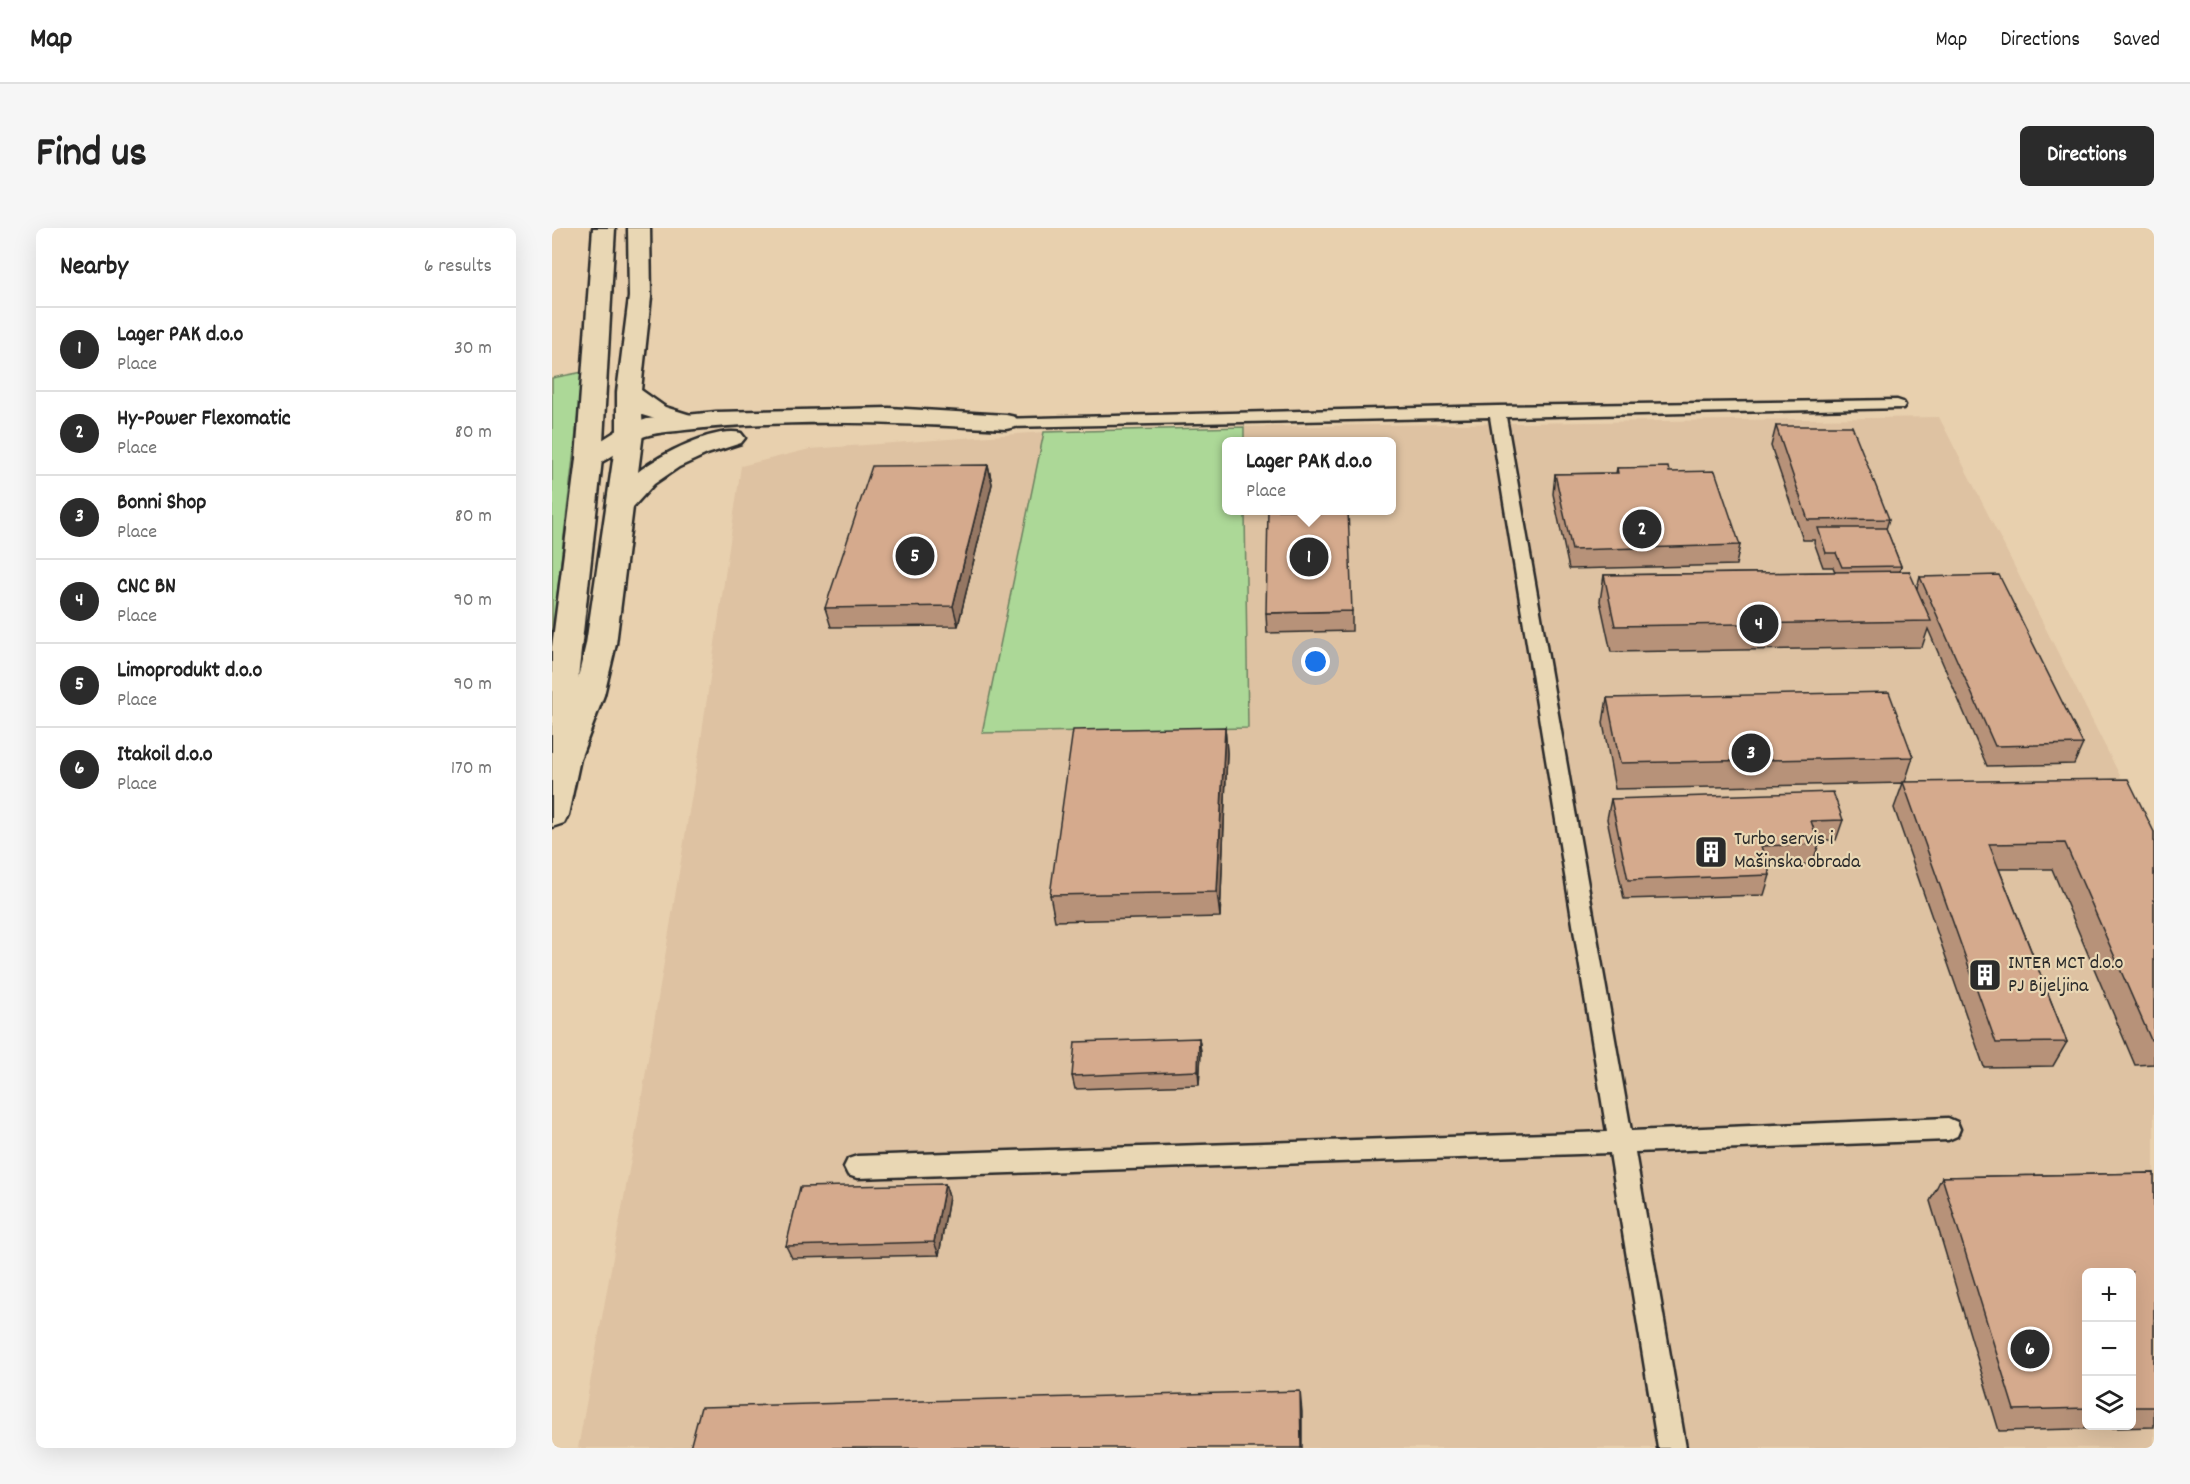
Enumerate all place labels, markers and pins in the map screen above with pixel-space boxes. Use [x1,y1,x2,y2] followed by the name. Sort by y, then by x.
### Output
[1622,506,1662,552] pin: 2
[896,534,934,578] pin: 5
[1290,534,1329,580] pin: 1
[1740,602,1778,646] pin: 4
[1732,730,1770,776] pin: 3
[1734,826,1861,877] place label: Turbo servis i Mašinska obrada
[1693,834,1729,870] building icon: Turbo servis i Mašinska obrada
[2008,950,2124,1001] place label: INTER MCT d.o.o PJ Bijeljina
[1967,957,2003,993] building icon: INTER MCT d.o.o PJ Bijeljina
[2010,1326,2050,1372] pin: 6

